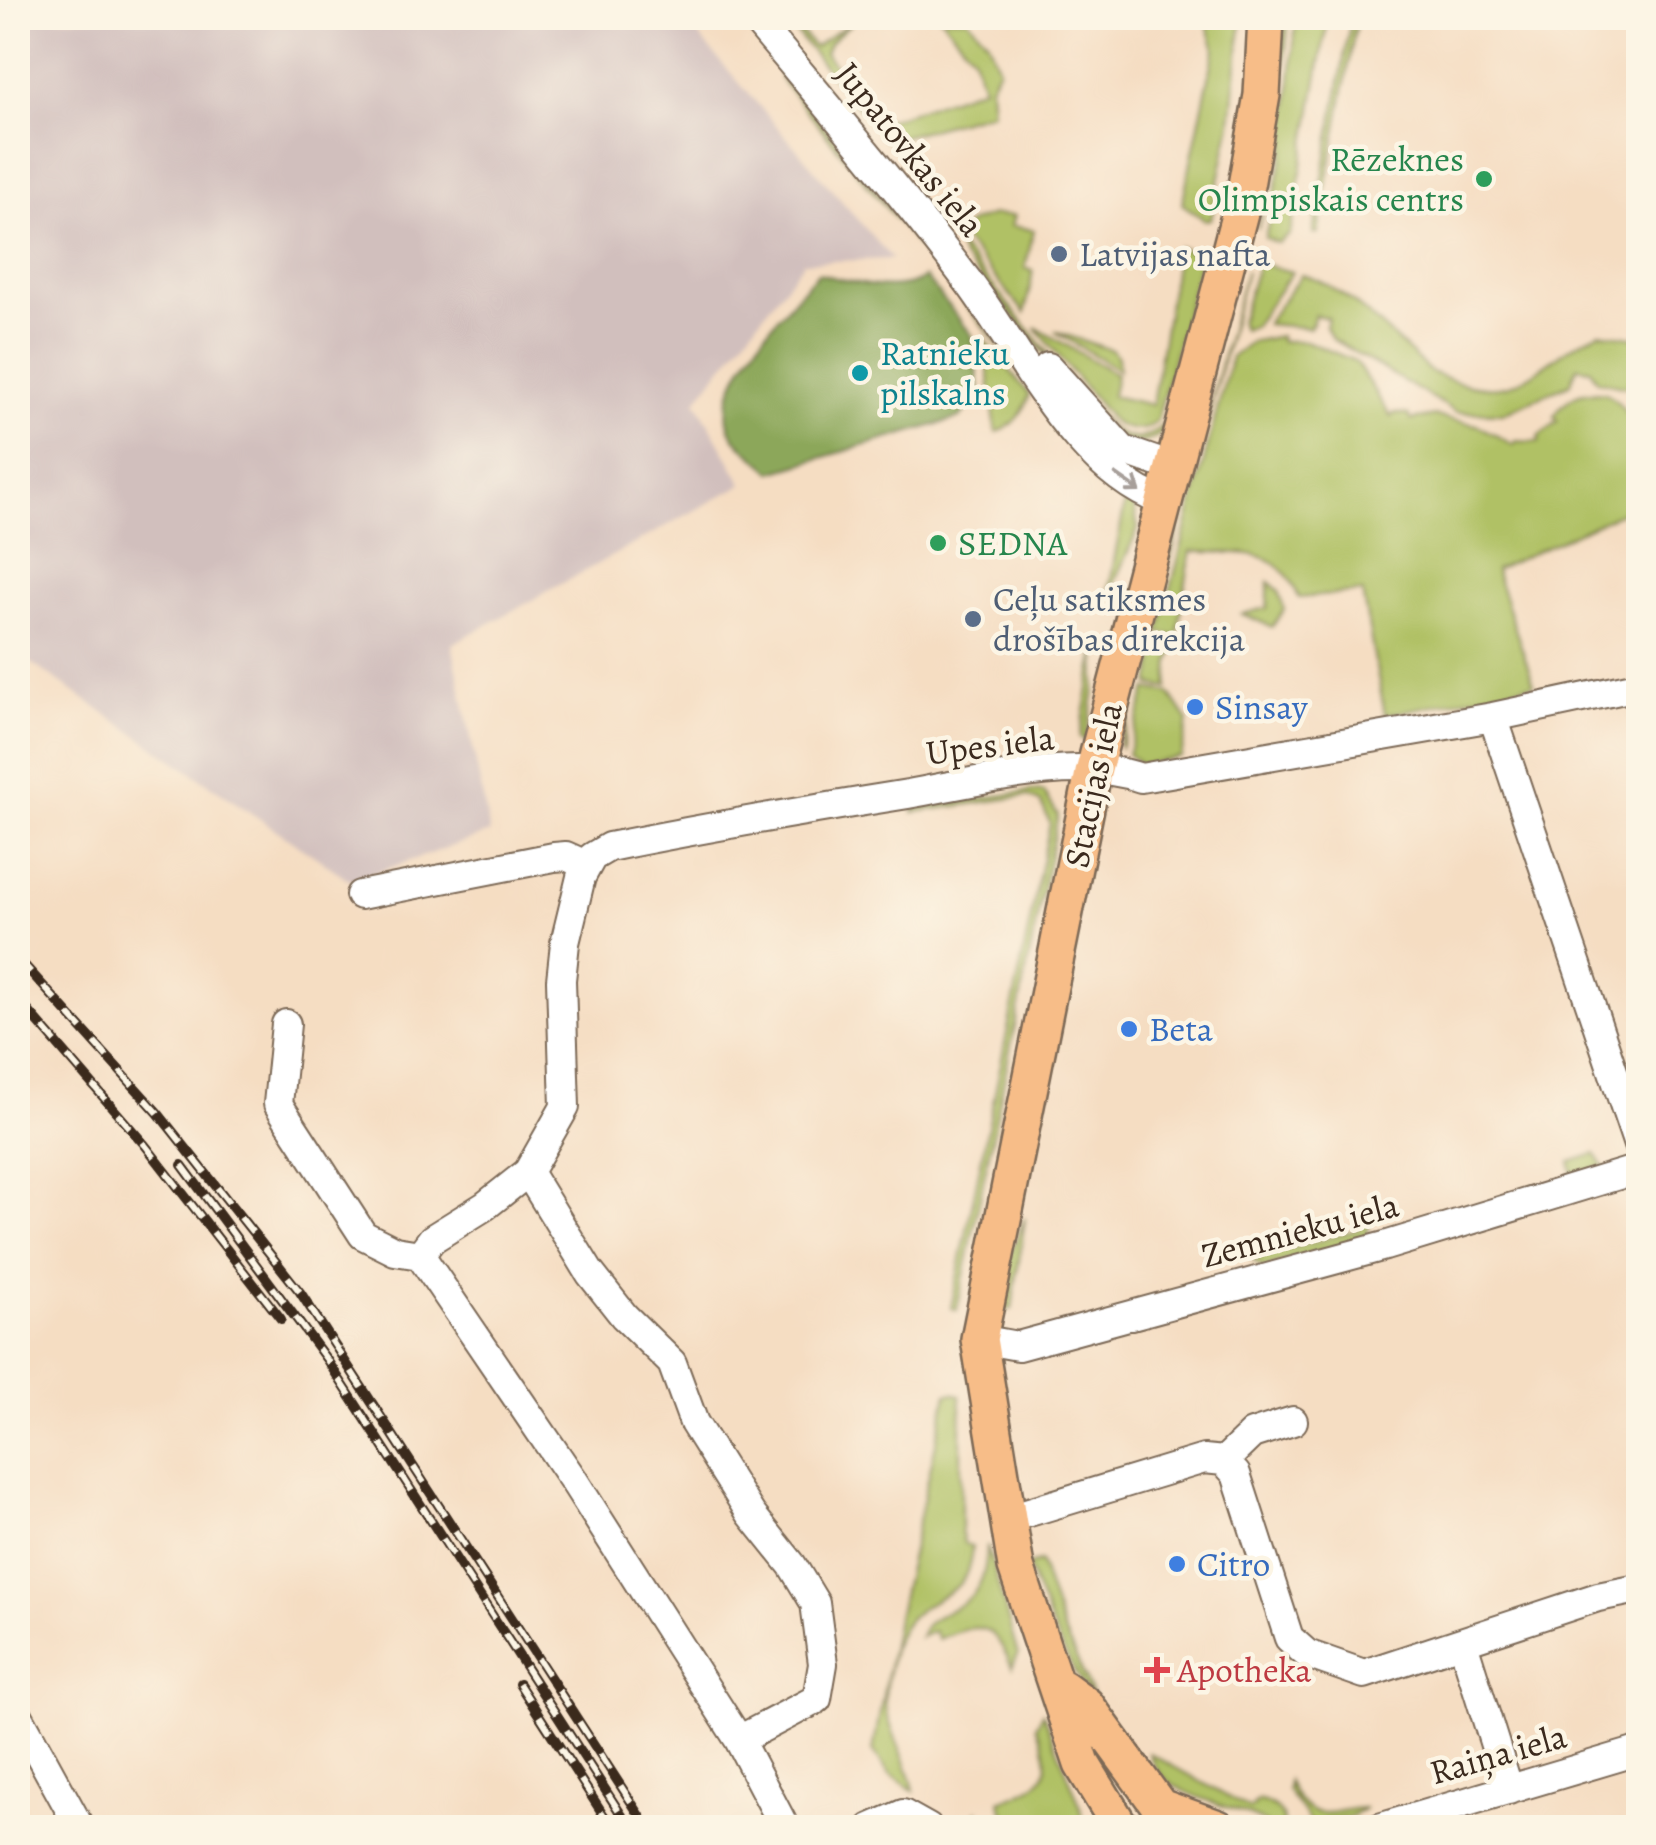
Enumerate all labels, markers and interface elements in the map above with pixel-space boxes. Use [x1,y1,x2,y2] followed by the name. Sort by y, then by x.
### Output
[824,51,996,247] street label: Jupatovkas iela
[1198,135,1464,223] place label: Rēzeknes Olimpiskais centrs
[1473,168,1495,190] marker: Rēzeknes Olimpiskais centrs
[1079,230,1271,278] place label: Latvijas nafta
[1048,243,1070,265] marker: Latvijas nafta
[880,329,1010,417] place label: Ratnieku pilskalns
[849,362,871,384] marker: Ratnieku pilskalns
[1113,473,1141,494] one-way arrow
[958,519,1068,567] place label: SEDNA
[927,532,949,554] marker: SEDNA
[993,575,1246,663] place label: Ceļu satiksmes drošības direkcija
[962,608,984,630] marker: Ceļu satiksmes drošības direkcija
[1215,683,1308,731] place label: Sinsay
[1184,696,1206,718] marker: Sinsay
[1052,697,1134,872] street label: Stacijas iela
[923,713,1057,777] street label: Upes iela
[1149,1005,1214,1053] place label: Beta
[1118,1018,1140,1040] marker: Beta
[1196,1180,1405,1279] street label: Zemnieku iela
[1197,1540,1270,1588] place label: Citro
[1166,1553,1188,1575] marker: Citro
[1176,1646,1312,1694] place label: Apotheka
[1146,1659,1168,1681] marker: Apotheka
[1424,1711,1573,1796] street label: Raiņa iela

